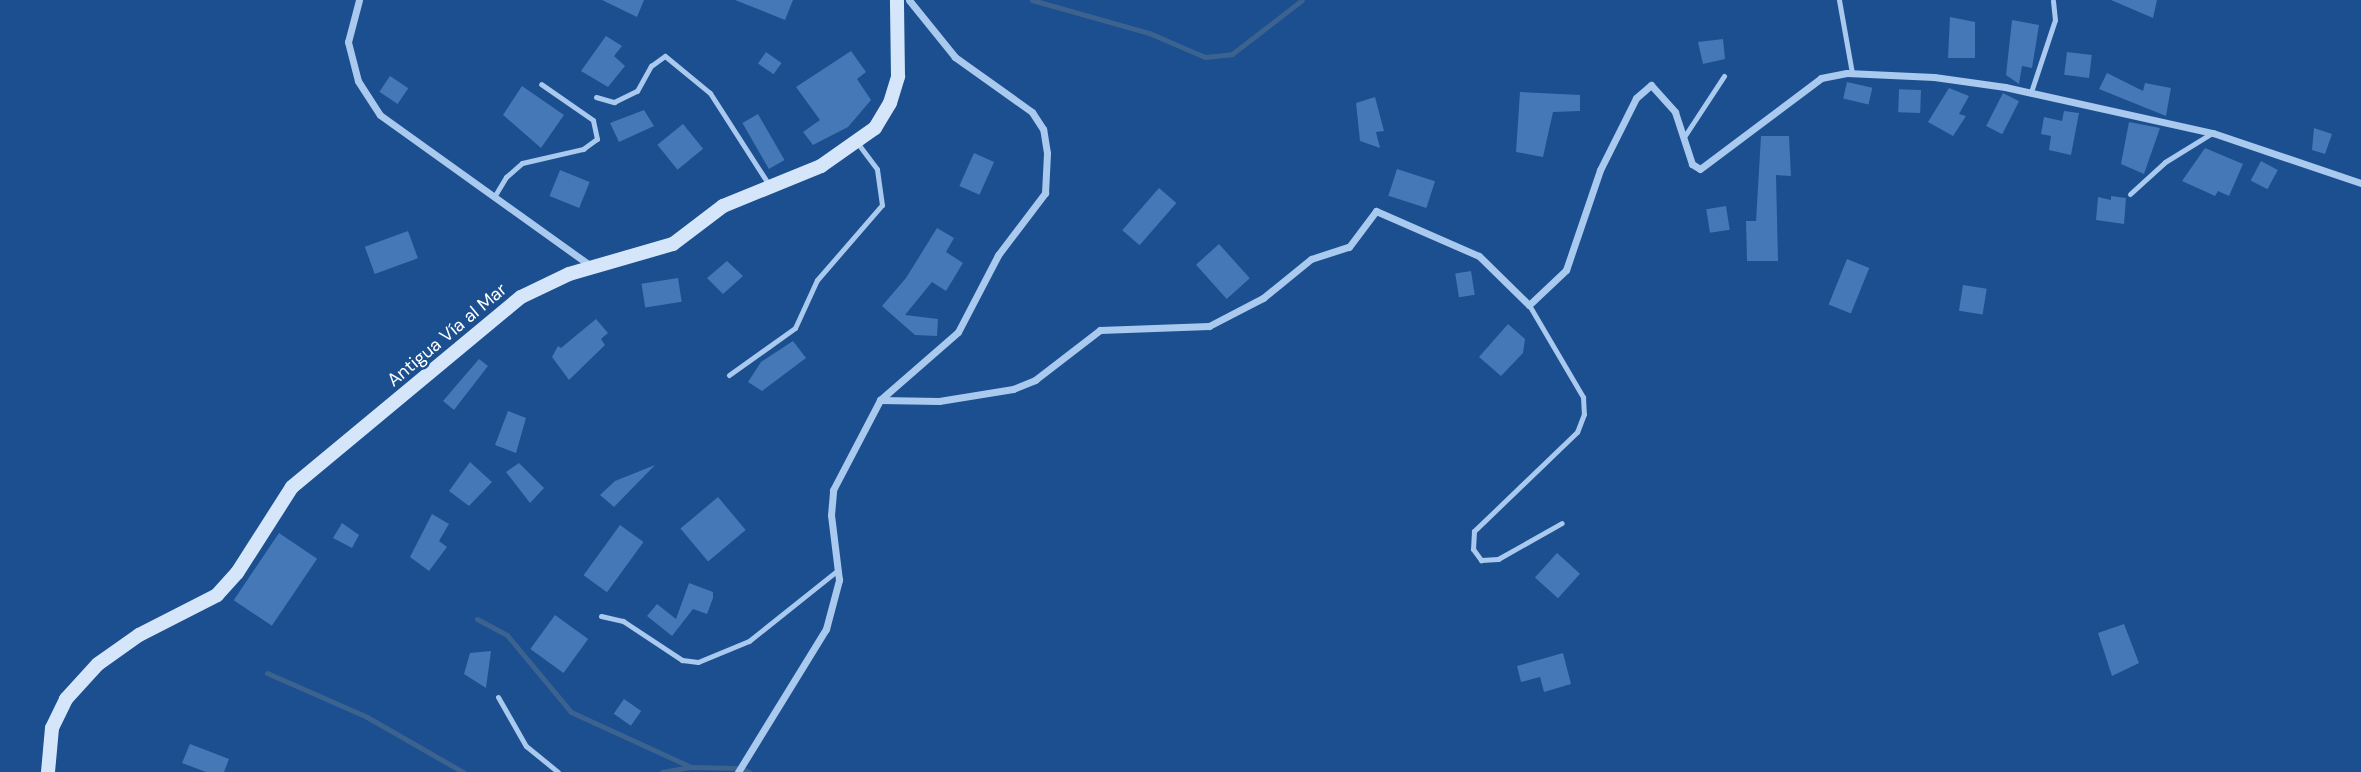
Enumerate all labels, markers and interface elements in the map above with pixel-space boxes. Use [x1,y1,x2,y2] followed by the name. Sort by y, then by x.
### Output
[383,279,511,391] street label: Antigua Vía al Mar

